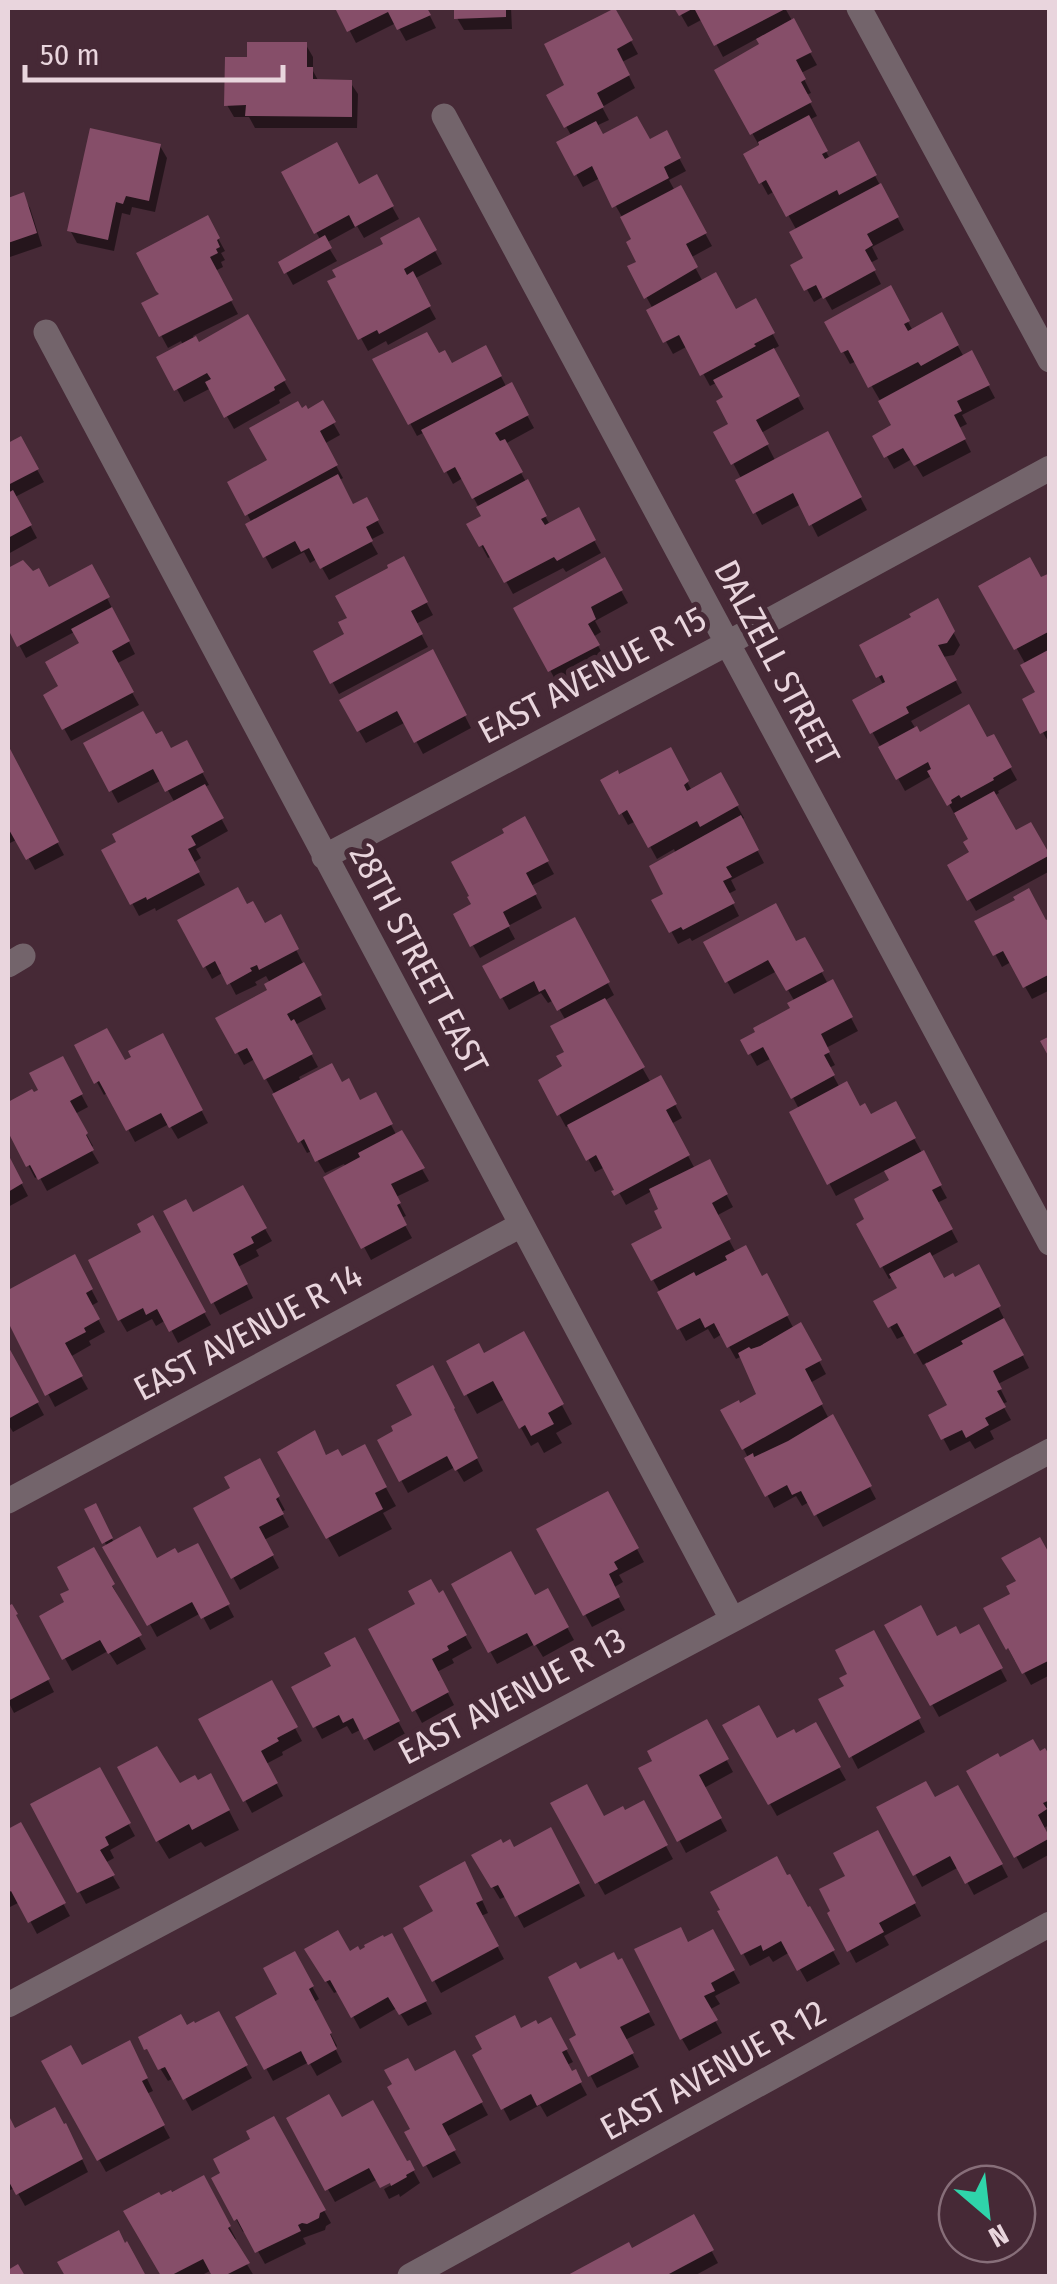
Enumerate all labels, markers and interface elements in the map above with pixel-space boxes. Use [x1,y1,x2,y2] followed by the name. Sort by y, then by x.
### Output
[25,20,282,82] scale bar
[40,37,100,73] text: 50 m
[705,553,849,774] street label: DALZELL STREET
[471,597,713,753] street label: EAST AVENUE R 15
[341,837,498,1082] street label: 28TH STREET EAST
[127,1254,369,1410] street label: EAST AVENUE R 14
[391,1618,633,1774] street label: EAST AVENUE R 13
[593,1991,833,2149] street label: EAST AVENUE R 12
[937,2164,1037,2264] north arrow
[983,2217,1014,2254] text: N

